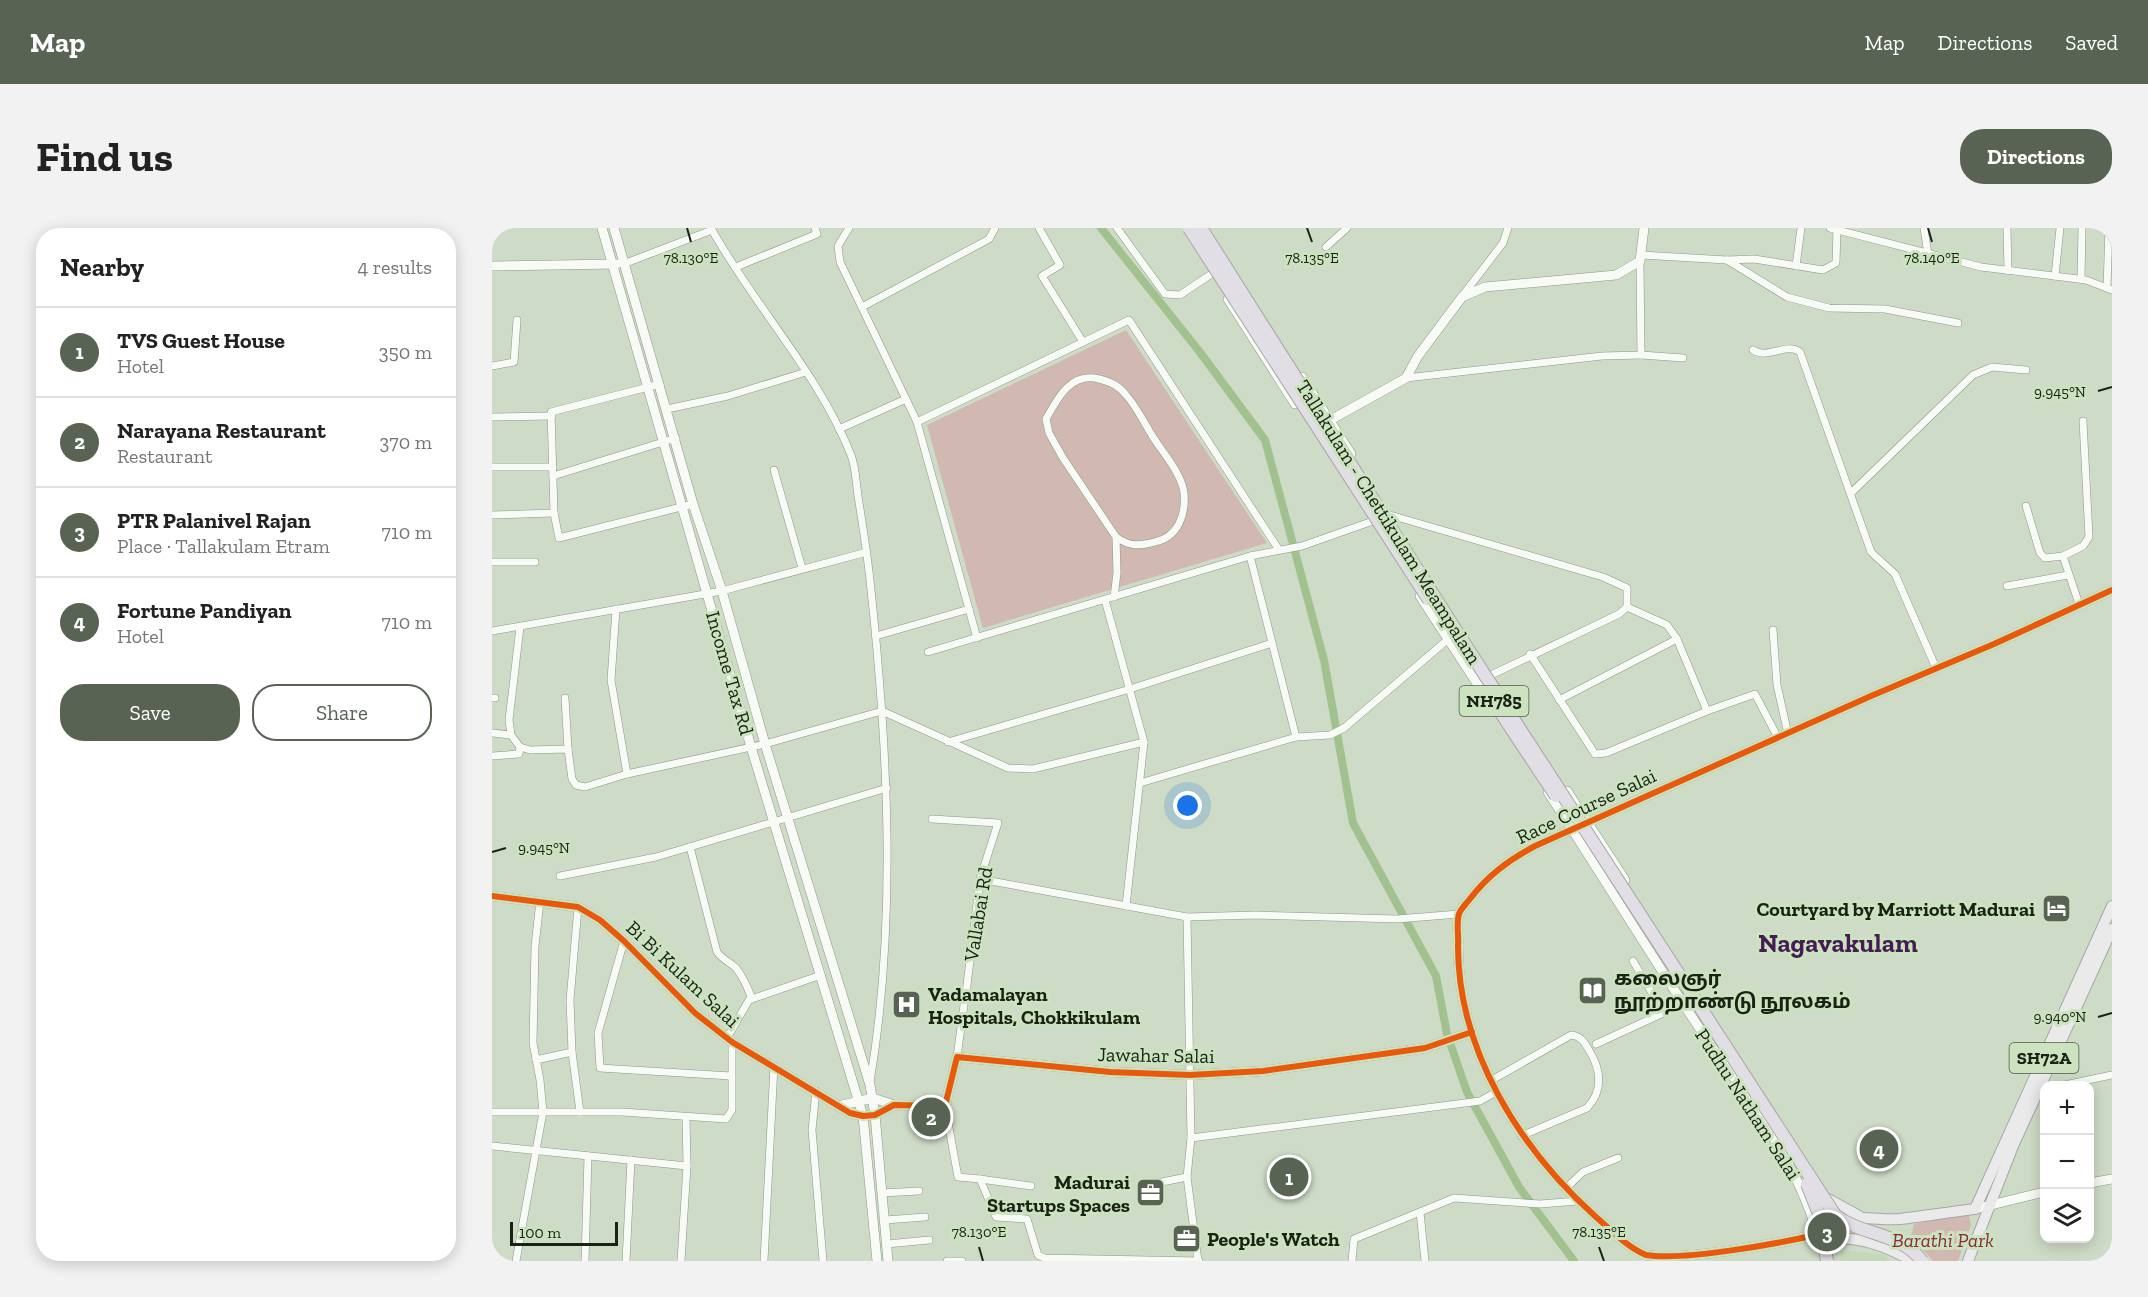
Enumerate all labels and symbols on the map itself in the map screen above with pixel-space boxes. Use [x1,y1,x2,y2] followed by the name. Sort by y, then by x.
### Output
[664,249,719,267] text: 78.130°E
[1285,249,1339,267] text: 78.135°E
[1904,249,1960,267] text: 78.140°E
[1291,376,1487,669] street label: Tallakulam - Chettikulam Meampalam
[2034,383,2086,401] text: 9.945°N
[701,608,759,738] street label: Income Tax Rd
[1460,686,1528,716] road number: NH785
[1512,763,1660,849] street label: Race Course Salai
[1173,791,1202,820] your location
[518,839,570,857] text: 9.945°N
[959,865,997,964] street label: Vallabai Rd
[2040,893,2072,925] hotel icon: Courtyard by Marriott Madurai
[1756,897,2035,921] place label: Courtyard by Marriott Madurai
[621,915,745,1033] street label: Bi Bi Kulam Salai
[1758,927,1918,959] district label: Nagavakulam
[1614,966,1851,1015] place label: கலைஞர் நூற்றாண்டு நூலகம்
[1577,974,1609,1006] library icon: கலைஞர் நூற்றாண்டு நூலகம்
[928,982,1141,1029] place label: Vadamalayan Hospitals, Chokkikulam
[891,989,923,1021] hospital icon: Vadamalayan Hospitals, Chokkikulam
[2034,1008,2086,1026] text: 9.940°N
[1690,1024,1806,1184] street label: Pudhu Natham Salai
[1097,1042,1215,1068] street label: Jawahar Salai
[2010,1043,2078,1073] road number: SH72A
[912,1094,950,1140] pin: 2
[1860,1126,1898,1172] pin: 4
[1270,1154,1308,1200] pin: 1
[987,1170,1130,1217] place label: Madurai Startups Spaces
[1135,1177,1167,1209] office icon: Madurai Startups Spaces
[1808,1210,1846,1254] pin: 3
[510,1219,618,1246] scale bar
[952,1223,1007,1241] text: 78.130°E
[1170,1223,1202,1255] office icon: People's Watch
[1572,1223,1626,1241] text: 78.135°E
[1207,1227,1340,1251] place label: People's Watch
[1892,1228,1994,1252] park label: Barathi Park

